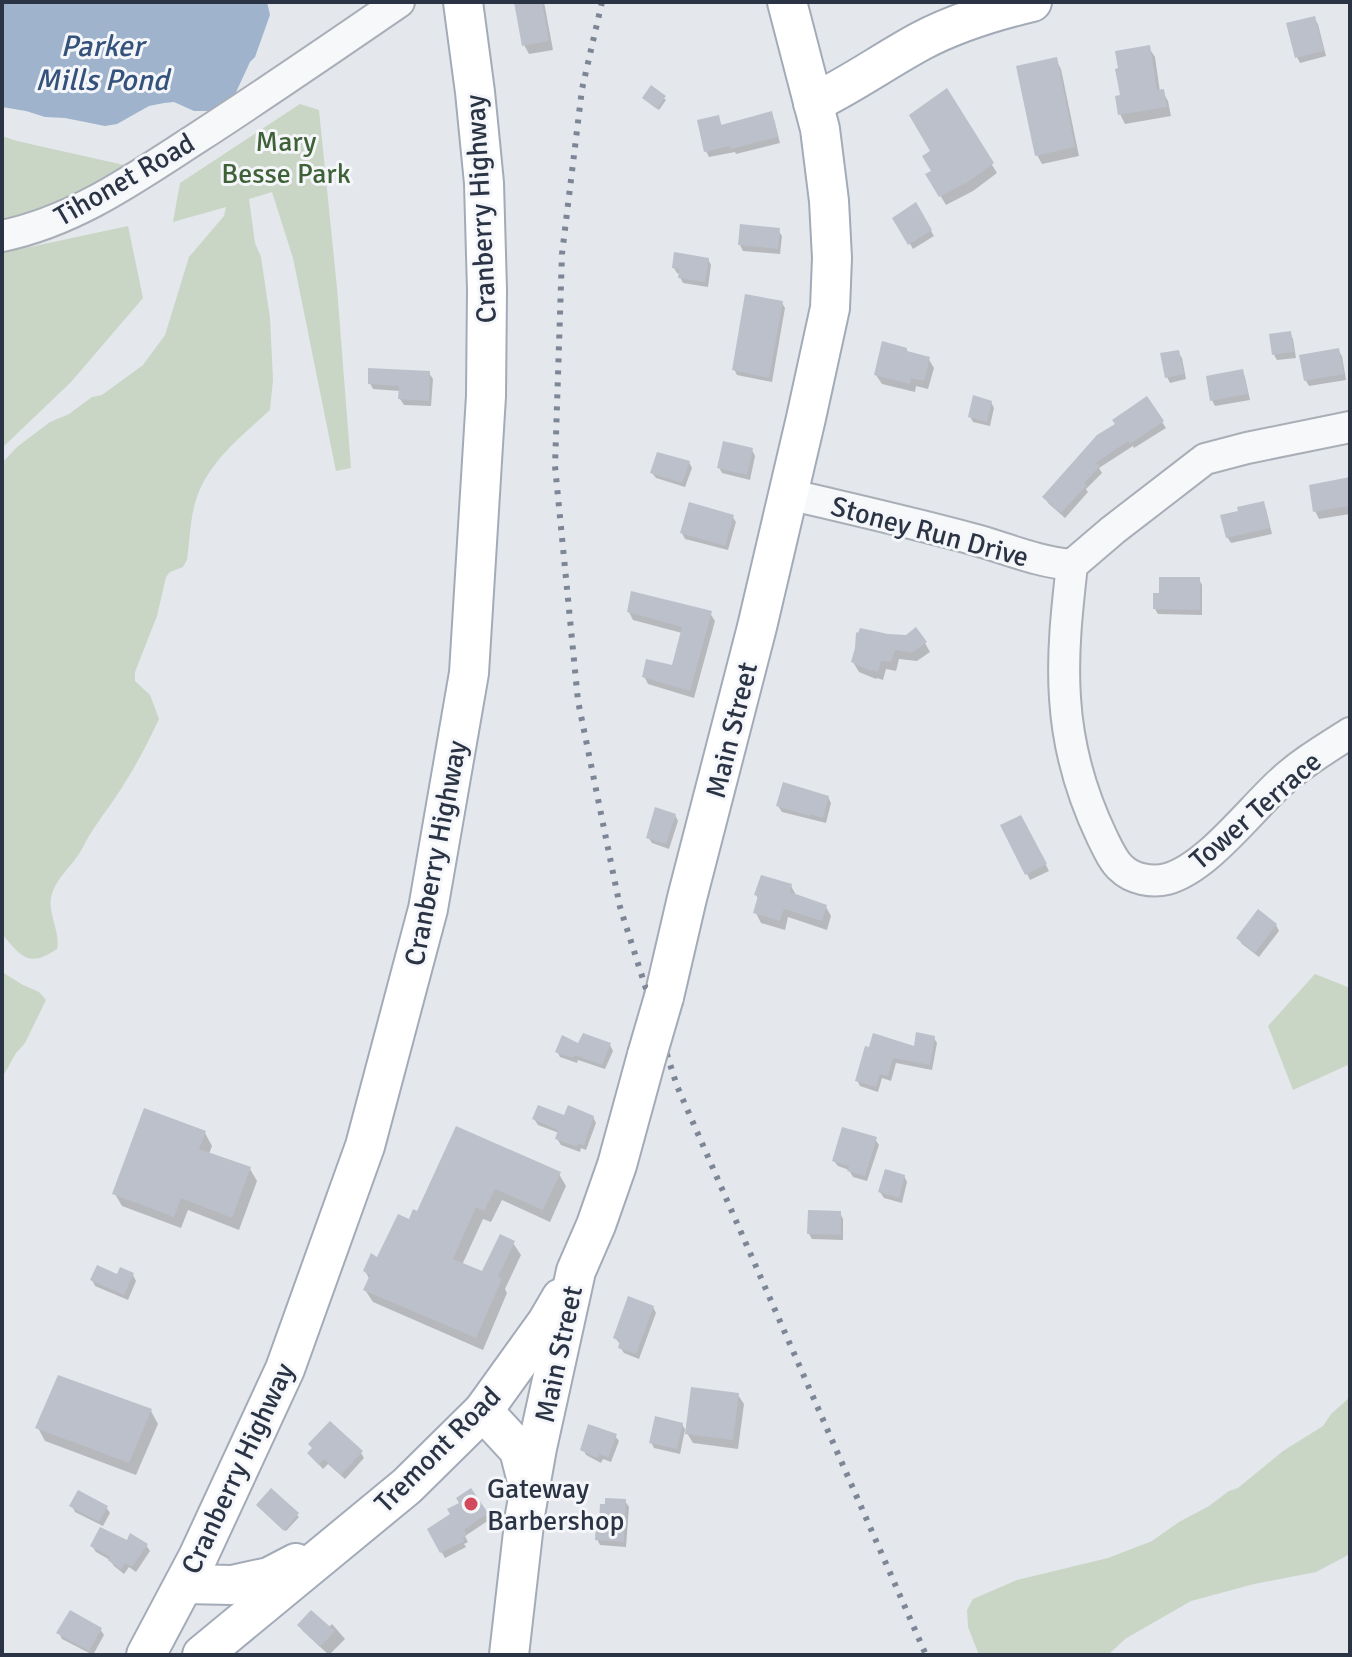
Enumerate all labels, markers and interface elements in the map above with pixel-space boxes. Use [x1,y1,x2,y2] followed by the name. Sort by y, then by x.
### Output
[35,28,172,99] water label: Parker Mills Pond
[458,94,504,324] street label: Cranberry Highway
[221,125,351,191] park label: Mary Besse Park
[48,126,201,234] street label: Tihonet Road
[827,489,1032,575] street label: Stoney Run Drive
[699,659,765,802] street label: Main Street
[397,738,475,969] street label: Cranberry Highway
[1183,744,1328,877] street label: Tower Terrace
[528,1283,590,1426] street label: Main Street
[174,1358,302,1579] street label: Cranberry Highway
[368,1380,508,1520] street label: Tremont Road
[487,1472,624,1538] place label: Gateway Barbershop
[462,1495,480,1513] marker: Gateway Barbershop

